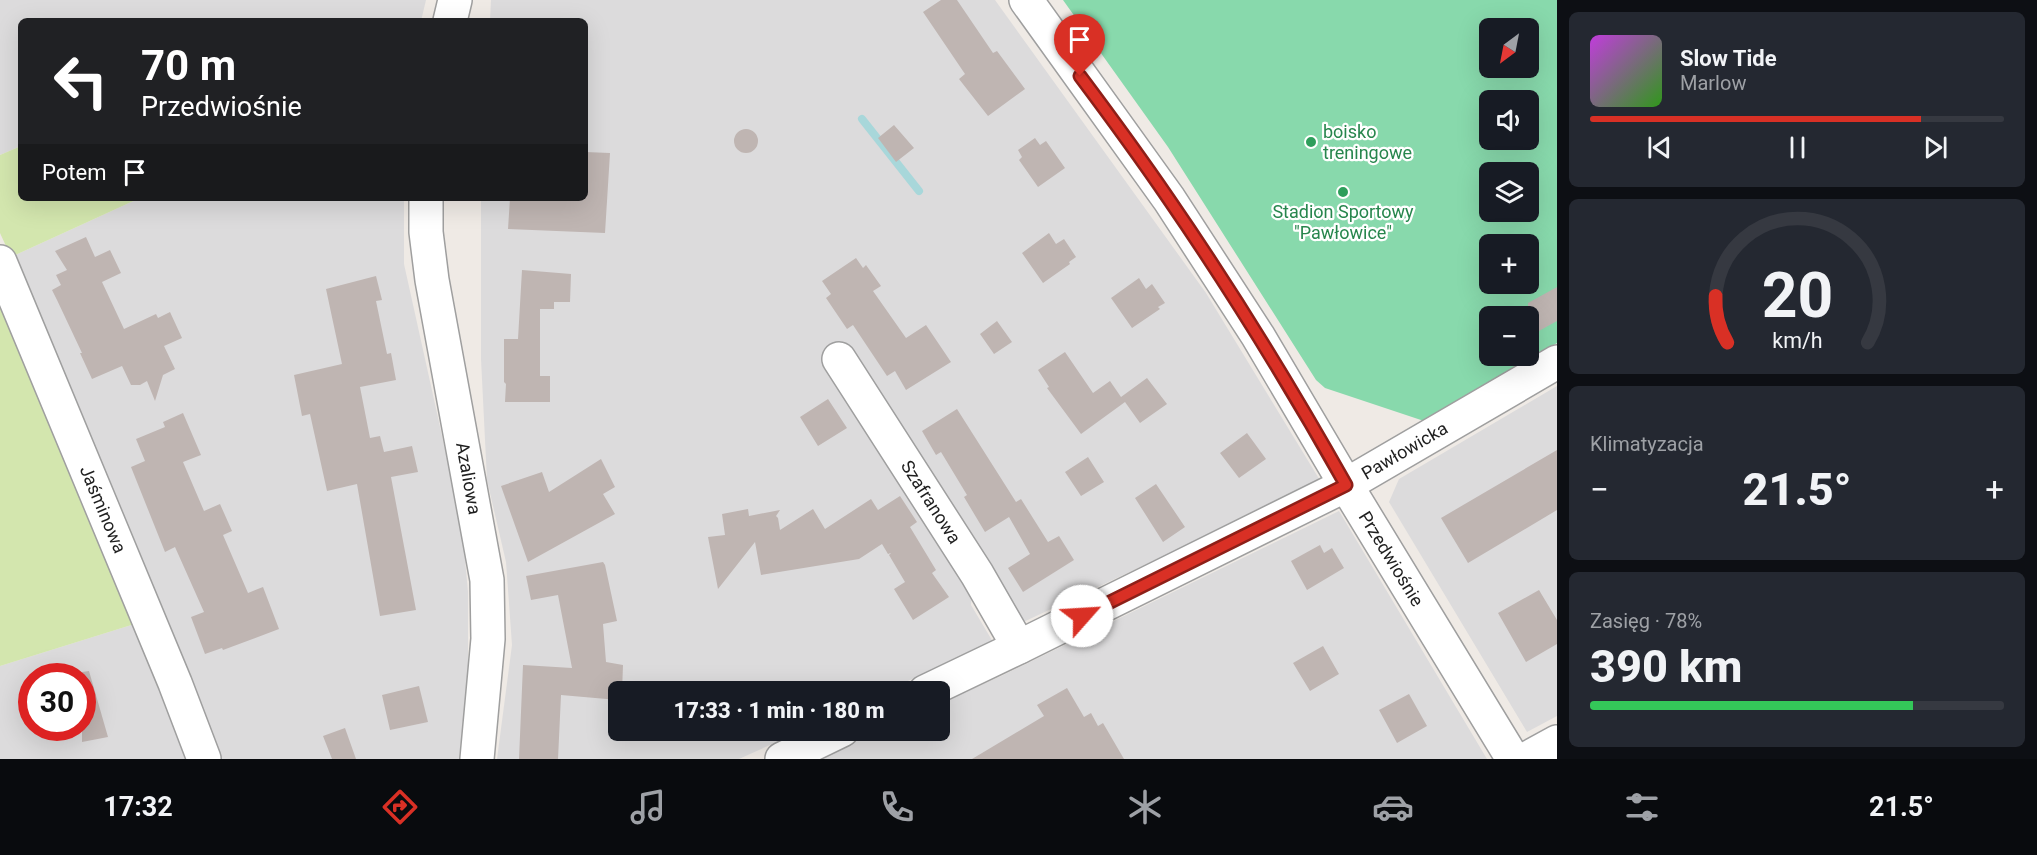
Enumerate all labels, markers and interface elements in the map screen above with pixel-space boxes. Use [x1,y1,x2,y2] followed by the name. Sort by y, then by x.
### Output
[1054,14,1105,76] pin
[1479,18,1539,78] north arrow
[1479,18,1539,366] map controls
[1063,23,1096,56] icon: arrive
[141,41,236,90] text: 70 m
[42,42,120,120] icon: left
[1680,46,1777,71] text: Slow Tide
[1680,71,1746,95] text: Marlow
[1479,90,1539,150] button: sound
[141,91,302,123] text: Przedwiośnie
[1323,121,1412,163] place label: boisko treningowe
[1643,131,1676,164] icon: previous
[1781,131,1814,164] icon: pause
[1919,131,1952,164] icon: next
[1304,135,1318,149] marker: boisko treningowe
[118,156,151,189] icon: arrive
[42,160,106,185] text: Potem
[1479,162,1539,222] button: layers
[1336,185,1350,199] marker: Stadion Sportowy "Pawłowice"
[1272,201,1414,243] place label: Stadion Sportowy "Pawłowice"
[1479,234,1539,294] button: +
[1761,259,1833,332] text: 20
[1479,306,1539,366] button: −
[1772,329,1822,354] text: km/h
[1358,417,1451,484] street label: Pawłowicka
[1590,432,1704,456] text: Klimatyzacja
[452,440,486,516] street label: Azaliowa
[897,456,966,547] street label: Szafranowa
[76,462,131,556] street label: Jaśminowa
[1743,463,1852,516] text: 21.5°
[1590,470,1609,509] text: −
[1985,470,2004,509] text: +
[1355,507,1428,610] street label: Przedwiośnie
[1050,584,1114,648] position arrow
[1590,609,1702,633] text: Zasięg · 78%
[1590,640,1742,693] text: 390 km
[18,663,96,741] speed limit sign: 30
[674,698,884,723] text: 17:33 · 1 min · 180 m
[379,786,421,828] icon: directions
[627,786,669,828] icon: music
[876,786,918,828] icon: phone
[1124,786,1166,828] icon: climate
[1372,786,1414,828] icon: car
[1621,786,1663,828] icon: filters
[103,791,173,823] text: 17:32
[1869,791,1934,823] text: 21.5°

